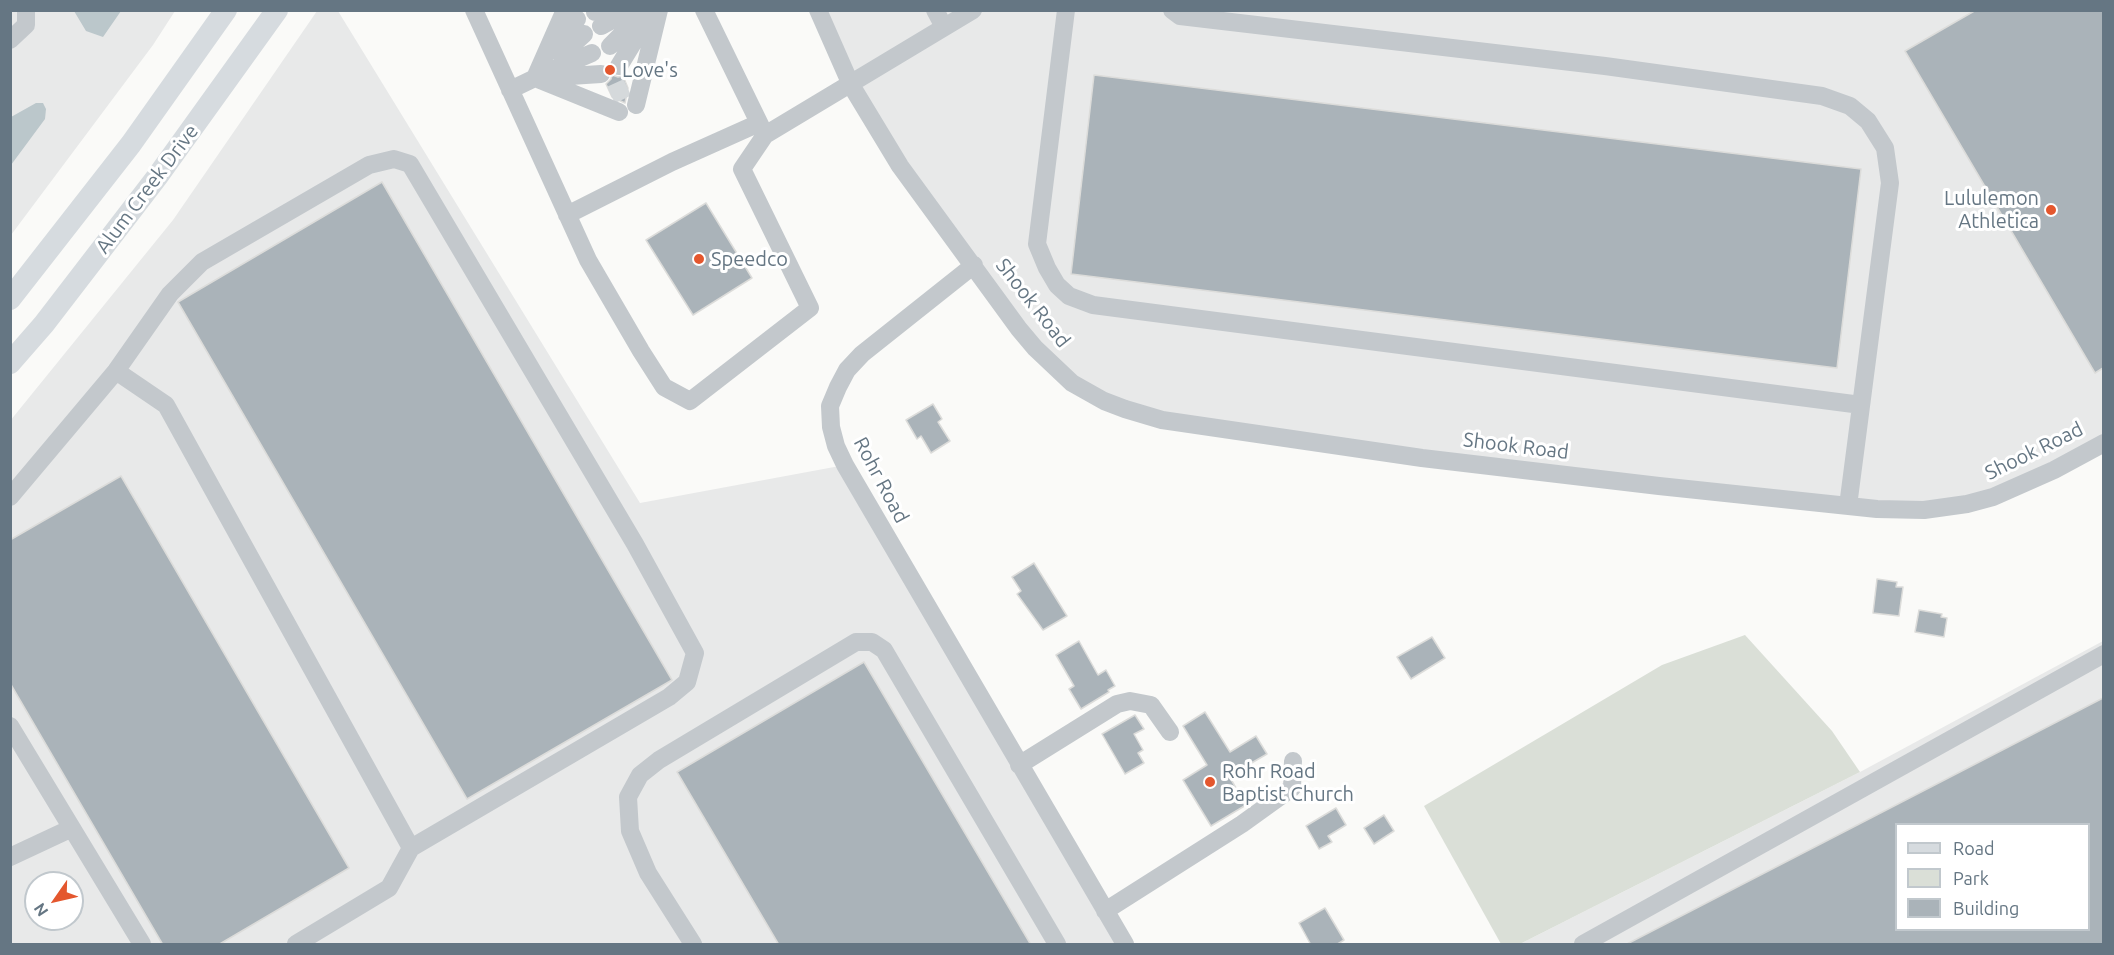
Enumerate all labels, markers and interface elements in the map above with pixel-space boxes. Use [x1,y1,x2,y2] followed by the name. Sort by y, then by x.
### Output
[622,58,678,82] place label: Love's
[603,63,617,77] marker: Love's
[91,120,203,258] street label: Alum Creek Drive
[1944,186,2039,233] place label: Lululemon Athletica
[2044,203,2058,217] marker: Lululemon Athletica
[711,247,788,271] place label: Speedco
[692,252,706,266] marker: Speedco
[991,254,1075,352] street label: Shook Road
[1981,417,2087,485] street label: Shook Road
[1462,428,1570,464] street label: Shook Road
[848,433,914,527] street label: Rohr Road
[1222,759,1354,806] place label: Rohr Road Baptist Church
[1203,775,1217,789] marker: Rohr Road Baptist Church
[1895,823,2090,931] legend
[1953,838,1995,858] text: Road
[1953,868,1989,888] text: Park
[24,871,84,931] north arrow
[1953,898,2019,918] text: Building
[30,900,52,920] text: N

